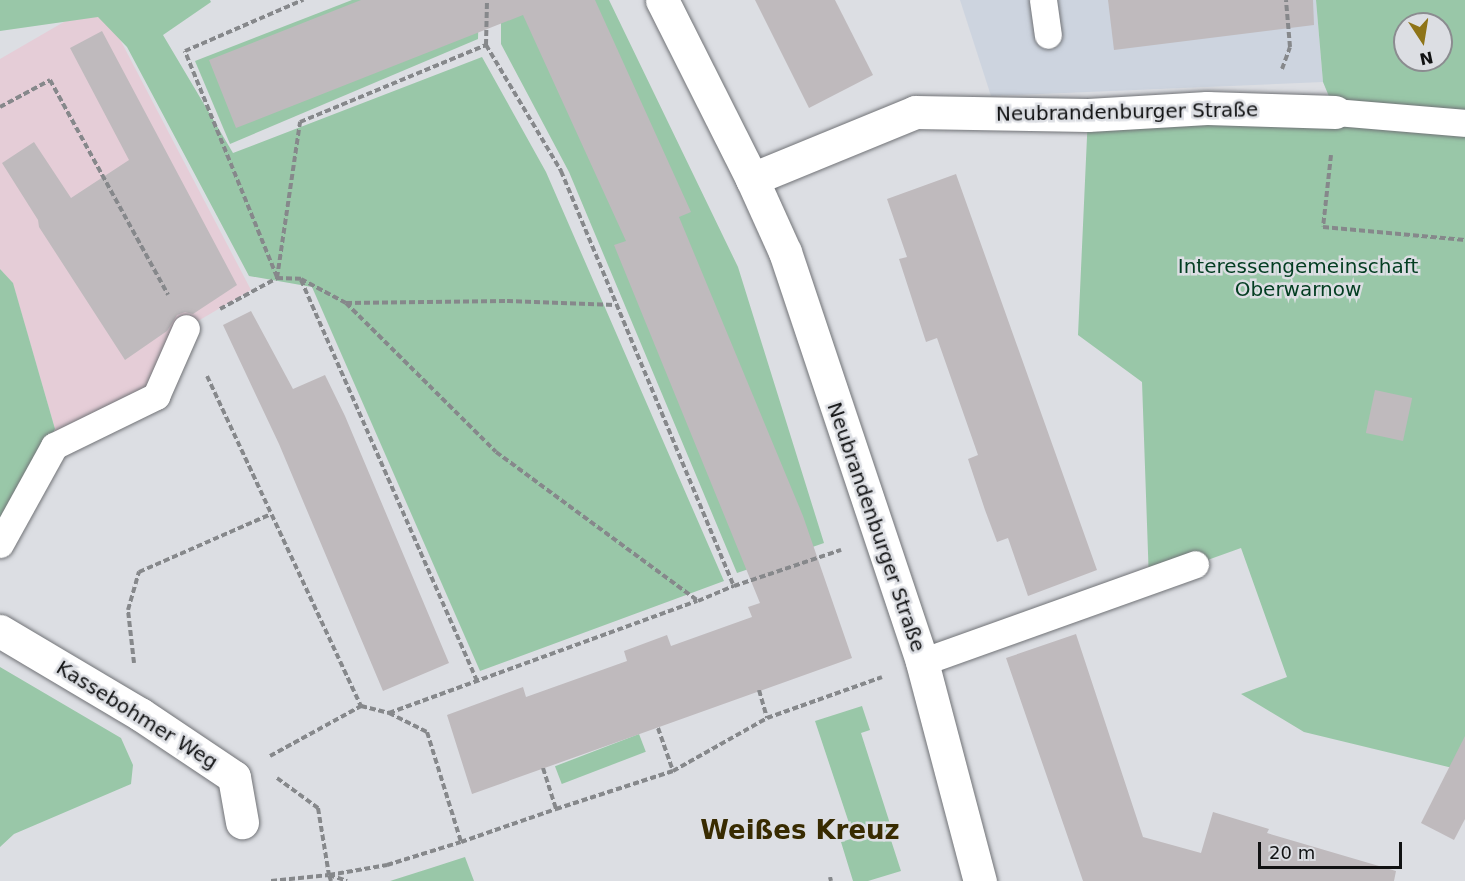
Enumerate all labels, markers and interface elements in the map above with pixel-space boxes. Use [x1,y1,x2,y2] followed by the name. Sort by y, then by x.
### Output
[1393,12,1453,72] north arrow
[1418,47,1435,69] text: N
[996,98,1258,126] street label: Neubrandenburger Straße
[1178,254,1418,301] park label: Interessengemeinschaft Oberwarnow
[822,399,930,655] street label: Neubrandenburger Straße
[52,656,222,774] street label: Kassebohmer Weg
[700,815,900,847] district label: Weißes Kreuz
[1261,830,1405,868] scale bar
[1269,842,1315,863] text: 20 m

